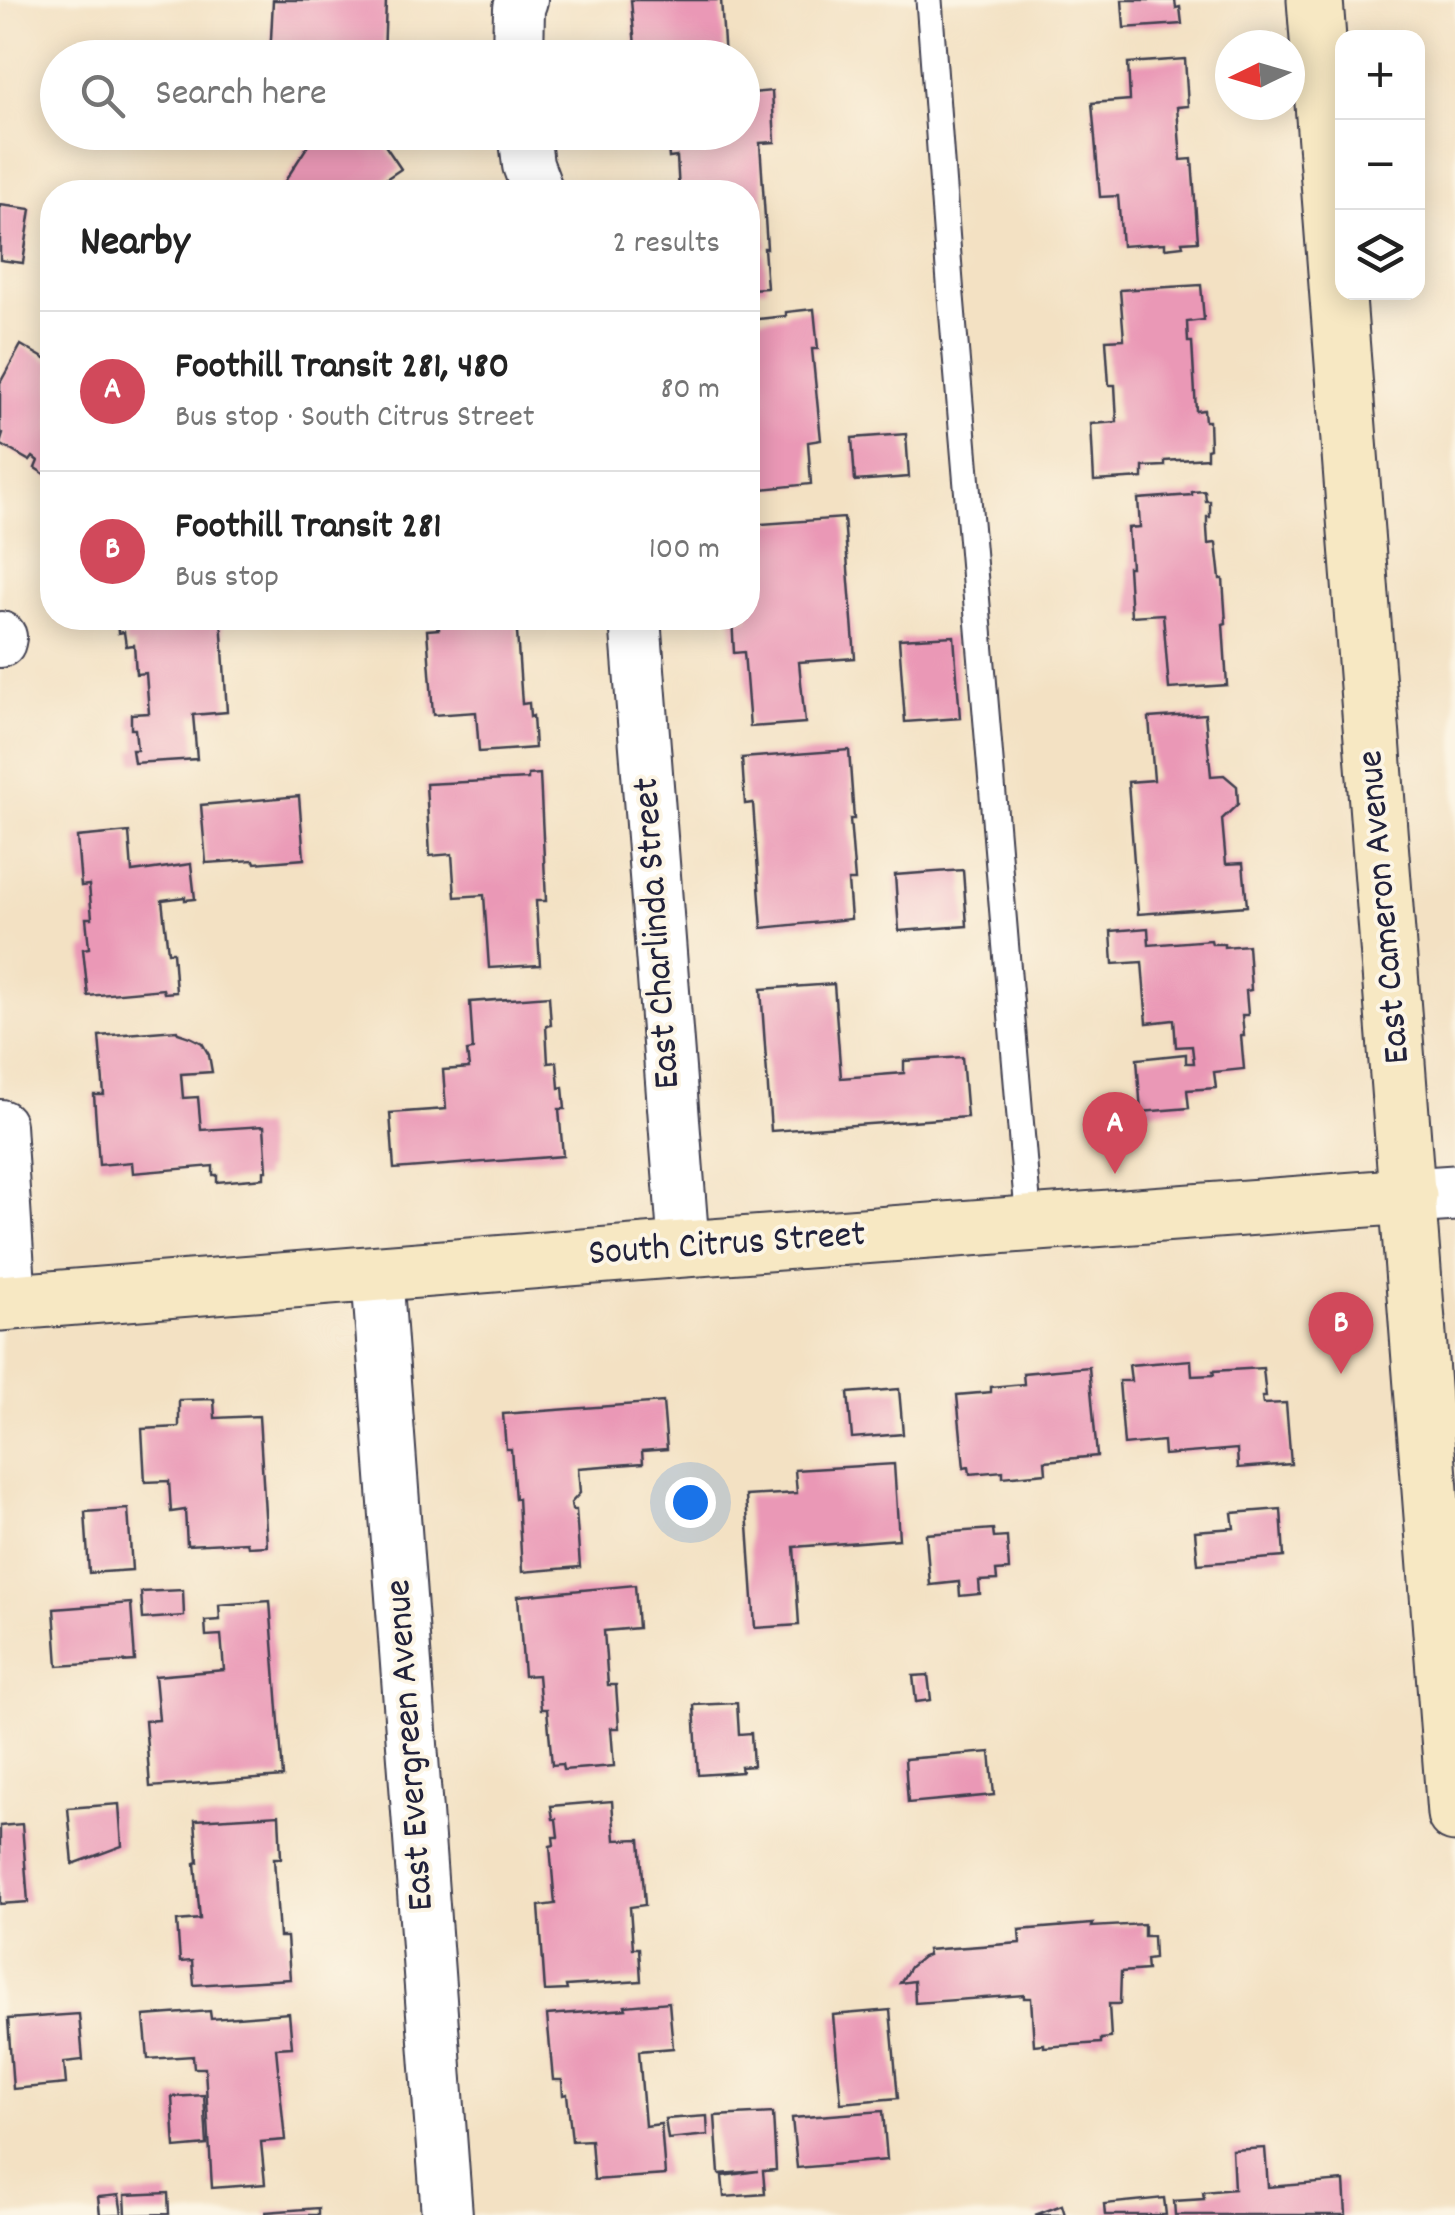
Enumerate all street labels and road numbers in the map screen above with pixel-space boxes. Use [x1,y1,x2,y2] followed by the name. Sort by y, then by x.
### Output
[1345,748,1427,1066] street label: East Cameron Avenue
[621,775,697,1091] street label: East Charlinda Street
[587,1209,867,1283] street label: South Citrus Street
[373,1577,451,1913] street label: East Evergreen Avenue

